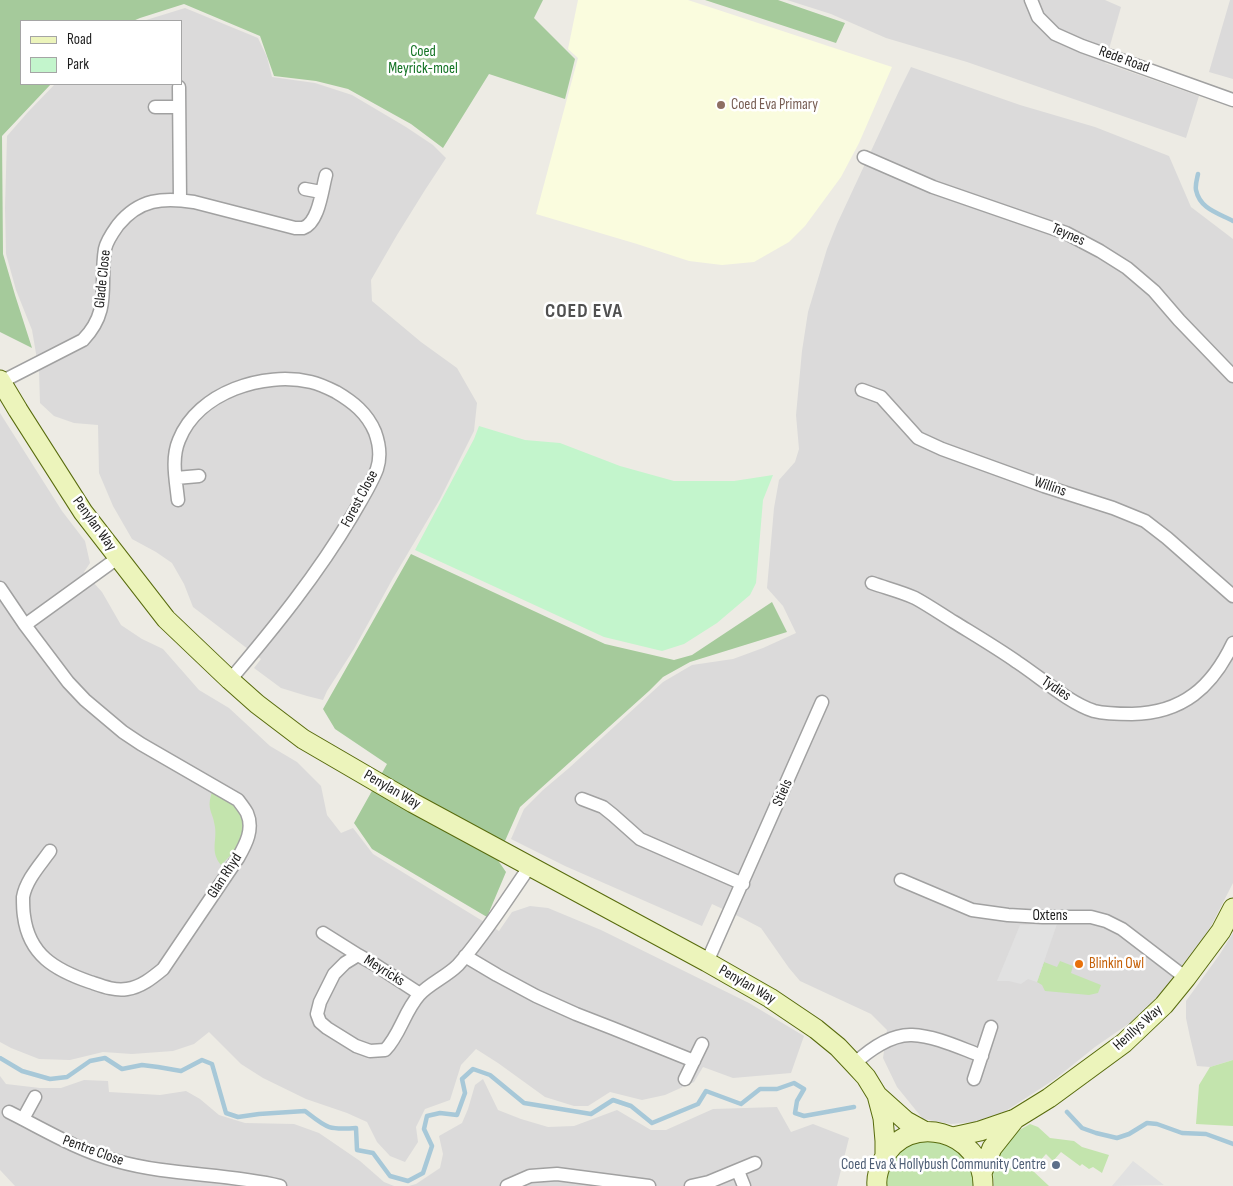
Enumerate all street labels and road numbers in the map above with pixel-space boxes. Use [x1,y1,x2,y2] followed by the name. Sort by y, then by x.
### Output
[1096,43,1152,77] street label: Rede Road
[1049,220,1087,250] street label: Teynes
[91,249,115,309] street label: Glade Close
[338,467,382,531] street label: Forest Close
[1031,473,1069,501] street label: Willins
[68,493,120,555] street label: Penylan Way
[1038,673,1074,705] street label: Tydies
[360,767,424,813] street label: Penylan Way
[769,777,797,809] street label: Stiels
[204,850,246,902] street label: Glan Rhyd
[1032,907,1068,925] street label: Oxtens
[360,952,408,990] street label: Meyricks
[715,962,779,1008] street label: Penylan Way
[1110,1001,1166,1055] street label: Henllys Way
[60,1132,126,1170] street label: Pentre Close

